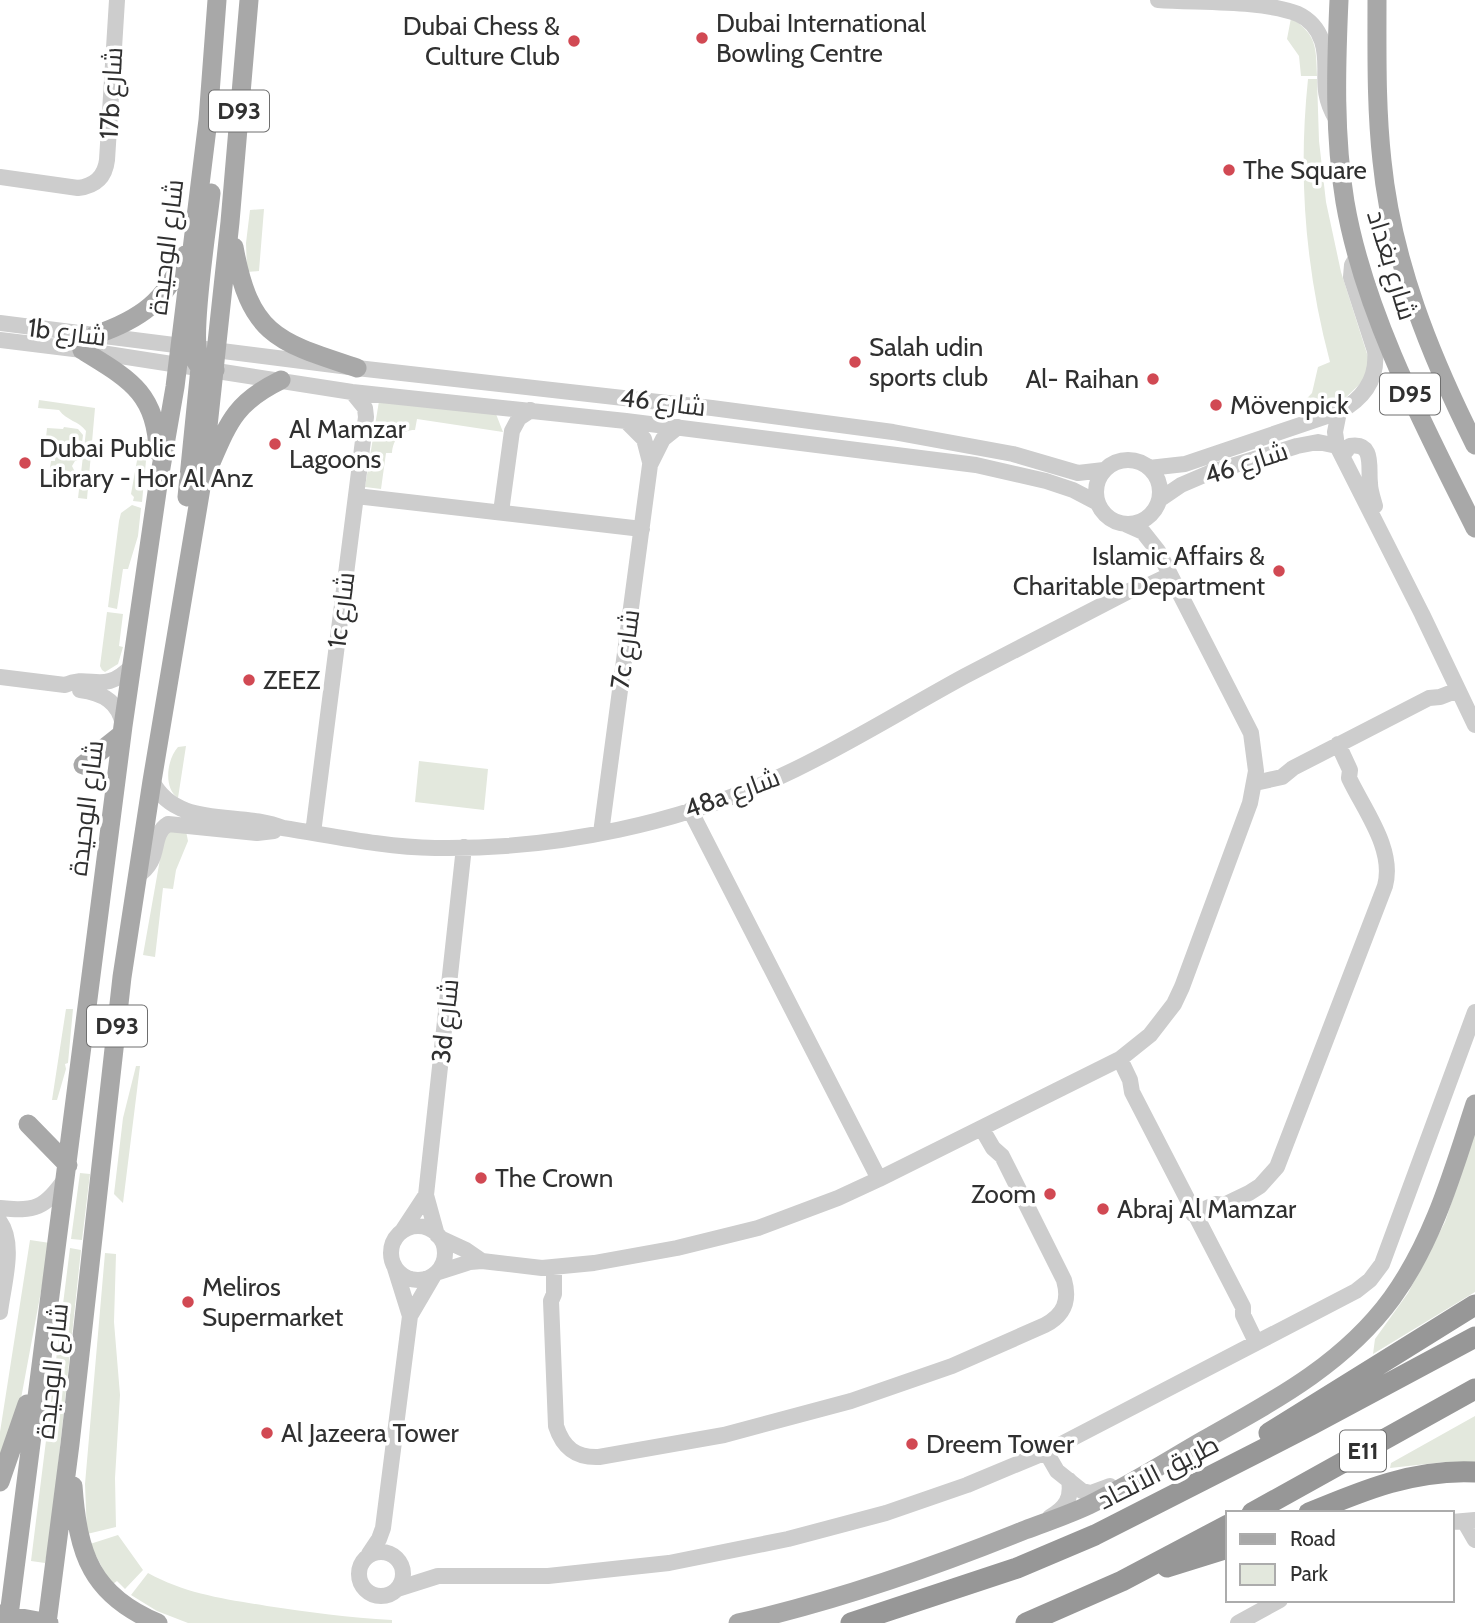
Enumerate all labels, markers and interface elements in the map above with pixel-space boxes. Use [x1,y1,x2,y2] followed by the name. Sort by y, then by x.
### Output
[716,7,926,69] place label: Dubai International Bowling Centre
[403,10,560,72] place label: Dubai Chess & Culture Club
[694,30,710,46] marker: Dubai International Bowling Centre
[566,33,582,49] marker: Dubai Chess & Culture Club
[93,46,130,140] street label: 17b شارع
[209,90,269,132] road number: D93
[1243,154,1367,186] place label: The Square
[1221,162,1237,178] marker: The Square
[142,177,191,317] street label: شارع الوحيدة
[1359,206,1424,324] street label: شارع بغداد
[26,311,108,354] street label: 1b شارع
[869,331,988,393] place label: Salah udin sports club
[847,354,863,370] marker: Salah udin sports club
[1026,363,1139,395] place label: Al- Raihan
[1145,371,1161,387] marker: Al- Raihan
[1380,374,1440,414] road number: D95
[618,381,708,424] street label: شارع 46
[1230,389,1349,421] place label: Mövenpick
[1208,397,1224,413] marker: Mövenpick
[289,413,407,475] place label: Al Mamzar Lagoons
[39,432,254,494] place label: Dubai Public Library - Hor Al Anz
[1200,434,1292,492] street label: شارع 46
[267,436,283,452] marker: Al Mamzar Lagoons
[17,455,33,471] marker: Dubai Public Library - Hor Al Anz
[1013,540,1265,602] place label: Islamic Affairs & Charitable Department
[1271,563,1287,579] marker: Islamic Affairs & Charitable Department
[320,570,363,650] street label: 1c شارع
[604,607,647,691] street label: 7c شارع
[263,664,321,696] place label: ZEEZ
[241,672,257,688] marker: ZEEZ
[62,738,111,878] street label: شارع الوحيدة
[680,761,785,826] street label: 48a شارع
[425,977,466,1065] street label: 3d شارع
[87,1006,147,1046] road number: D93
[495,1162,613,1194] place label: The Crown
[473,1170,489,1186] marker: The Crown
[971,1178,1036,1210] place label: Zoom
[1042,1186,1058,1202] marker: Zoom
[1117,1193,1297,1225] place label: Abraj Al Mamzar
[1095,1201,1111,1217] marker: Abraj Al Mamzar
[202,1271,344,1333] place label: Meliros Supermarket
[180,1294,196,1310] marker: Meliros Supermarket
[29,1301,76,1441] street label: شارع الوحيدة
[281,1417,460,1449] place label: Al Jazeera Tower
[259,1425,275,1441] marker: Al Jazeera Tower
[926,1428,1075,1460] place label: Dreem Tower
[1092,1428,1224,1516] street label: طريق الاتحاد
[1340,1430,1386,1471] road number: E11
[904,1436,920,1452] marker: Dreem Tower
[1226,1511,1454,1602] legend
[1290,1526,1336,1551] text: Road
[1290,1561,1328,1586] text: Park

